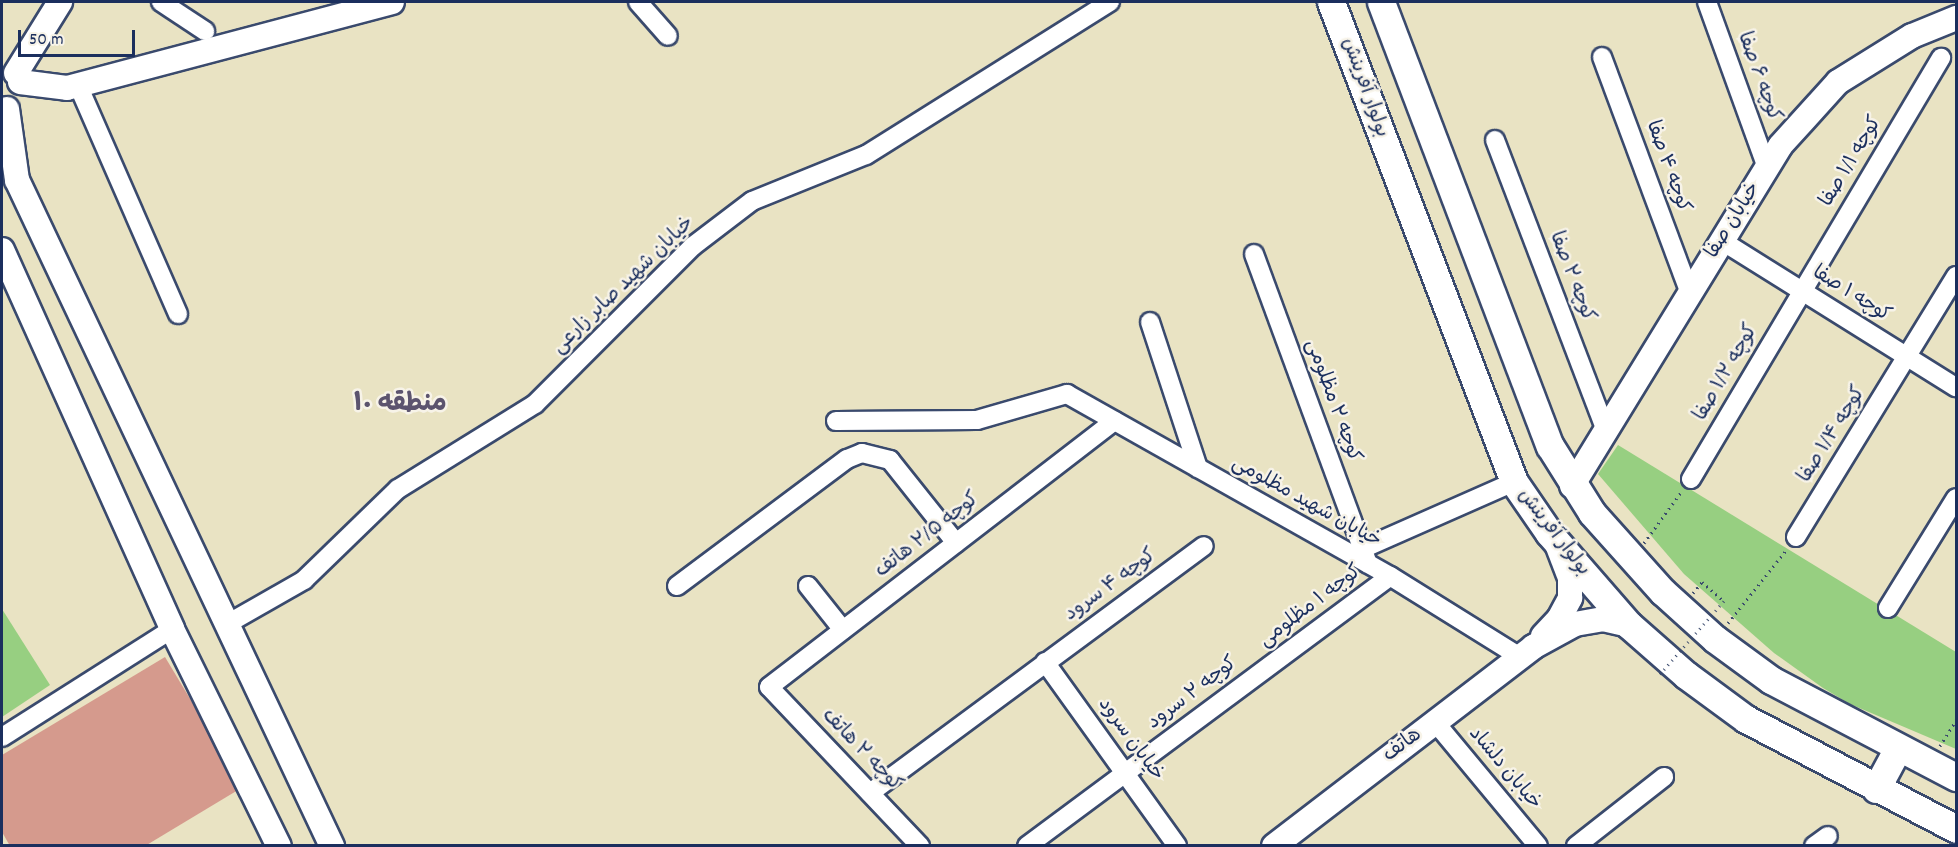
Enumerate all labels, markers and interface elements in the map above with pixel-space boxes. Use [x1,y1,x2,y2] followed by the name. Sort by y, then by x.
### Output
[21,18,138,56] scale bar
[29,28,64,53] text: 50 m
[1731,29,1785,125] street label: کوچه ۶ صفا
[1335,35,1393,141] street label: بولوار آفرینش
[1816,112,1888,212] street label: کوچه ۱/۱ صفا
[1639,118,1695,216] street label: کوچه ۴ صفا
[1701,178,1767,264] street label: خیابان صفا
[548,212,700,360] street label: خیابان شهید صابر زارعی
[1543,229,1599,325] street label: کوچه ۲ صفا
[1807,261,1895,329] street label: کوچه ۱ صفا
[1690,320,1764,426] street label: کوچه ۱/۲ صفا
[1299,336,1365,466] street label: کوچه ۲ مظلومی
[1794,382,1872,488] street label: کوچه ۱/۴ صفا
[354,389,446,421] district label: منطقه ۱۰
[1227,452,1385,554] street label: خیابان شهید مظلومی
[1511,485,1595,581] street label: بولوار آفرینش
[871,488,985,584] street label: کوچه ۲/۵ هاتف
[1060,544,1162,628] street label: کوچه ۴ سرود
[1255,561,1367,653] street label: کوچه ۱ مظلومی
[1143,652,1243,736] street label: کوچه ۲ سرود
[1092,694,1168,786] street label: خیابان سرود
[816,705,906,797] street label: کوچه ۲ هاتف
[1462,723,1546,815] street label: خیابان دلشاد
[1379,724,1427,768] street label: هاتف

